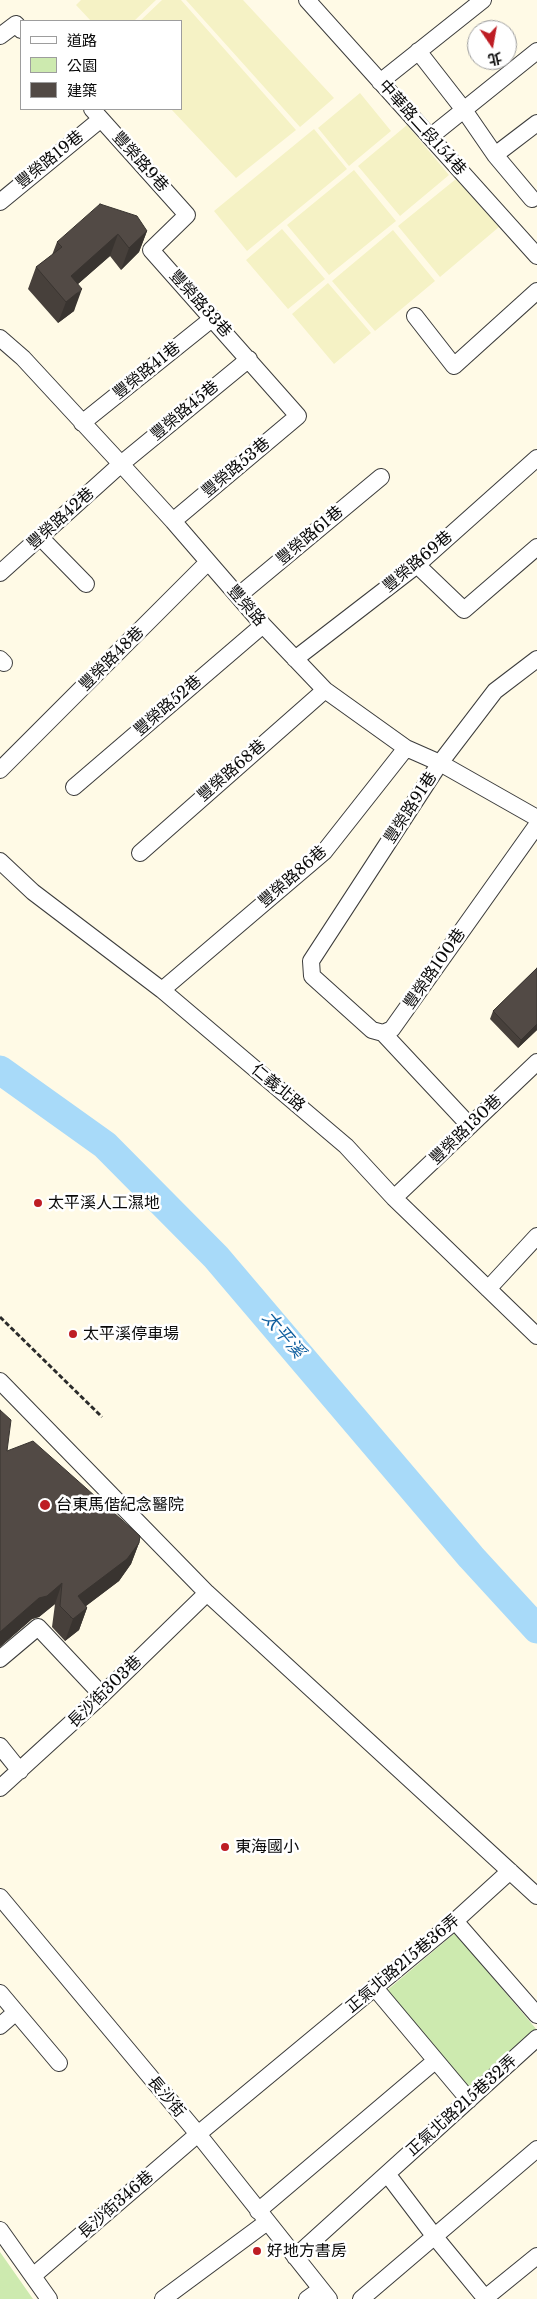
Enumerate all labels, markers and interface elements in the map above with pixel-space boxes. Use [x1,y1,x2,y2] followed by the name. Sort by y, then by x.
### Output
[20,20,182,110] legend
[467,20,517,70] north arrow
[67,31,97,50] text: 道路
[486,48,504,69] text: 北
[67,56,97,75] text: 公園
[374,76,470,180] street label: 中華路二段154巷
[67,81,97,100] text: 建築
[12,127,88,193] street label: 豐榮路19巷
[108,128,172,196] street label: 豐榮路9巷
[165,266,235,342] street label: 豐榮路33巷
[110,338,184,404] street label: 豐榮路41巷
[147,377,223,445] street label: 豐榮路45巷
[198,434,274,502] street label: 豐榮路53巷
[24,484,98,554] street label: 豐榮路42巷
[273,502,347,570] street label: 豐榮路61巷
[379,527,457,597] street label: 豐榮路69巷
[223,582,269,630] street label: 豐榮路
[76,623,148,695] street label: 豐榮路48巷
[130,672,206,740] street label: 豐榮路52巷
[194,736,270,806] street label: 豐榮路68巷
[381,769,441,847] street label: 豐榮路91巷
[255,842,331,912] street label: 豐榮路86巷
[400,925,470,1013] street label: 豐榮路100巷
[247,1060,309,1116] street label: 仁義北路
[426,1091,506,1169] street label: 豐榮路130巷
[48,1193,160,1213] place label: 太平溪人工濕地
[32,1197,44,1209] marker: 太平溪人工濕地
[257,1307,309,1363] water label: 太平溪
[83,1324,179,1344] place label: 太平溪停車場
[67,1328,79,1340] marker: 太平溪停車場
[56,1495,184,1515] place label: 台東馬偕紀念醫院
[38,1498,52,1512] marker: 台東馬偕紀念醫院
[64,1652,146,1732] street label: 長沙街303巷
[235,1837,299,1857] place label: 東海國小
[219,1841,231,1853] marker: 東海國小
[342,1911,464,2017] street label: 正氣北路215巷36弄
[403,2051,521,2161] street label: 正氣北路215巷32弄
[143,2072,189,2122] street label: 長沙街
[74,2167,158,2243] street label: 長沙街346巷
[267,2241,347,2261] place label: 好地方書房
[251,2245,263,2257] marker: 好地方書房

